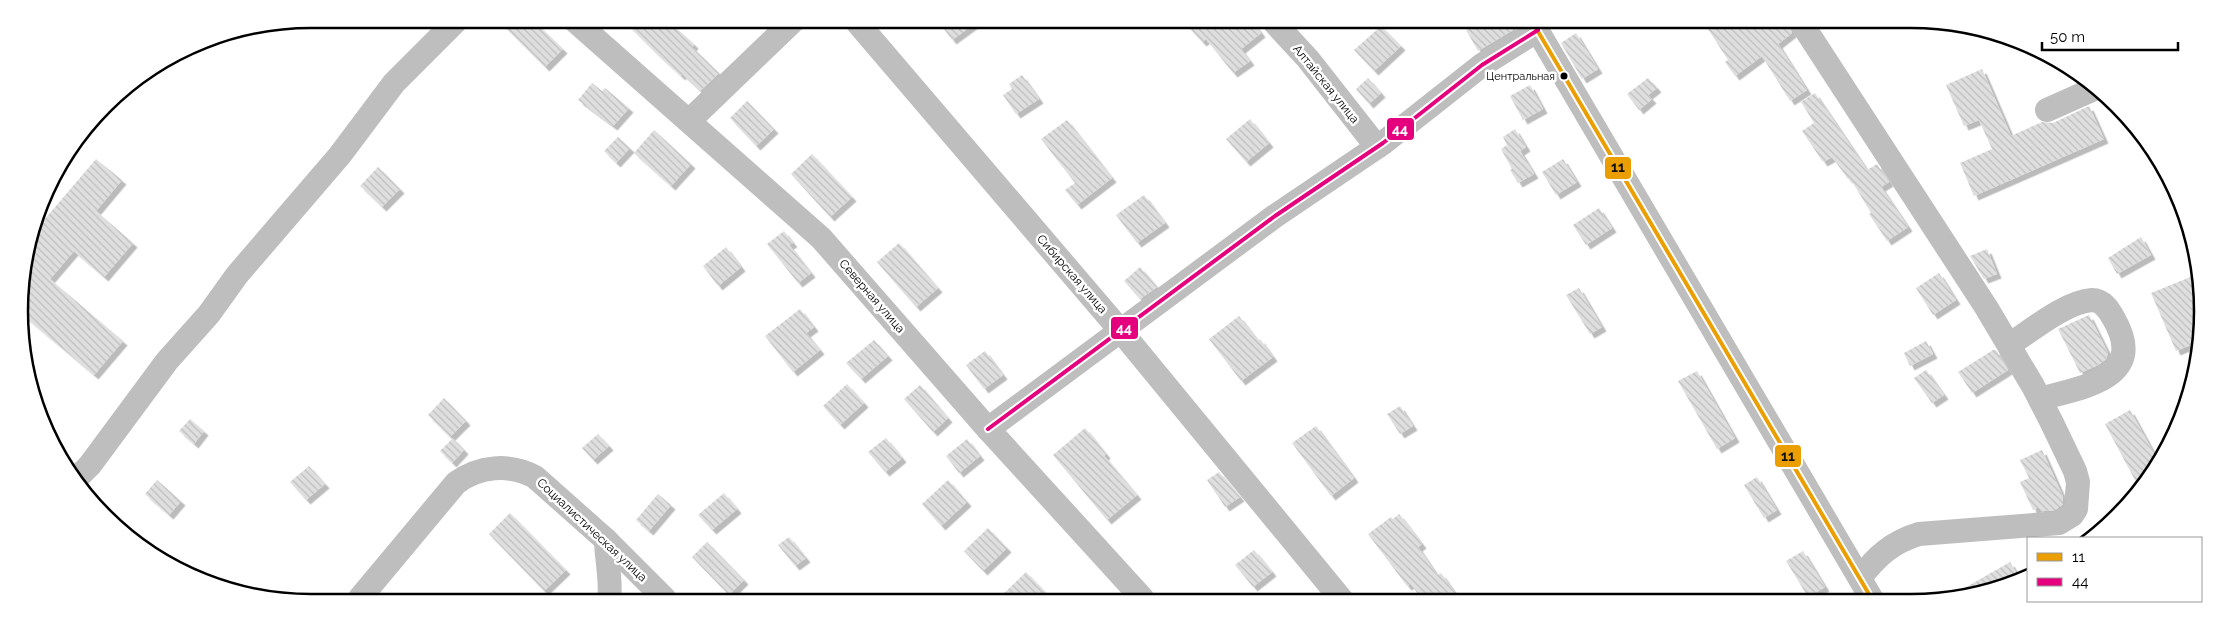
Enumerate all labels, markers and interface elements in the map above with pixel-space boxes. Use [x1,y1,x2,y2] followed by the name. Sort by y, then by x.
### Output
[2042,20,2178,52] scale bar
[2050,28,2085,46] text: 50 m
[1290,42,1362,126] street label: Алтайская улица
[1486,70,1555,83] place label: Центральная
[1559,71,1569,81] marker: Центральная
[1386,117,1415,141] line badge: 44
[1392,121,1408,137] text: 44
[1604,156,1632,180] line badge: 11
[1611,159,1625,175] text: 11
[1034,232,1110,316] street label: Сибирская улица
[836,256,908,336] street label: Северная улица
[1110,316,1139,340] line badge: 44
[1116,320,1132,336] text: 44
[1774,444,1802,468] line badge: 11
[1781,448,1795,464] text: 11
[534,475,650,585] street label: Социалистическая улица
[2027,537,2202,602] legend
[2072,548,2085,566] text: 11
[2072,573,2088,591] text: 44

